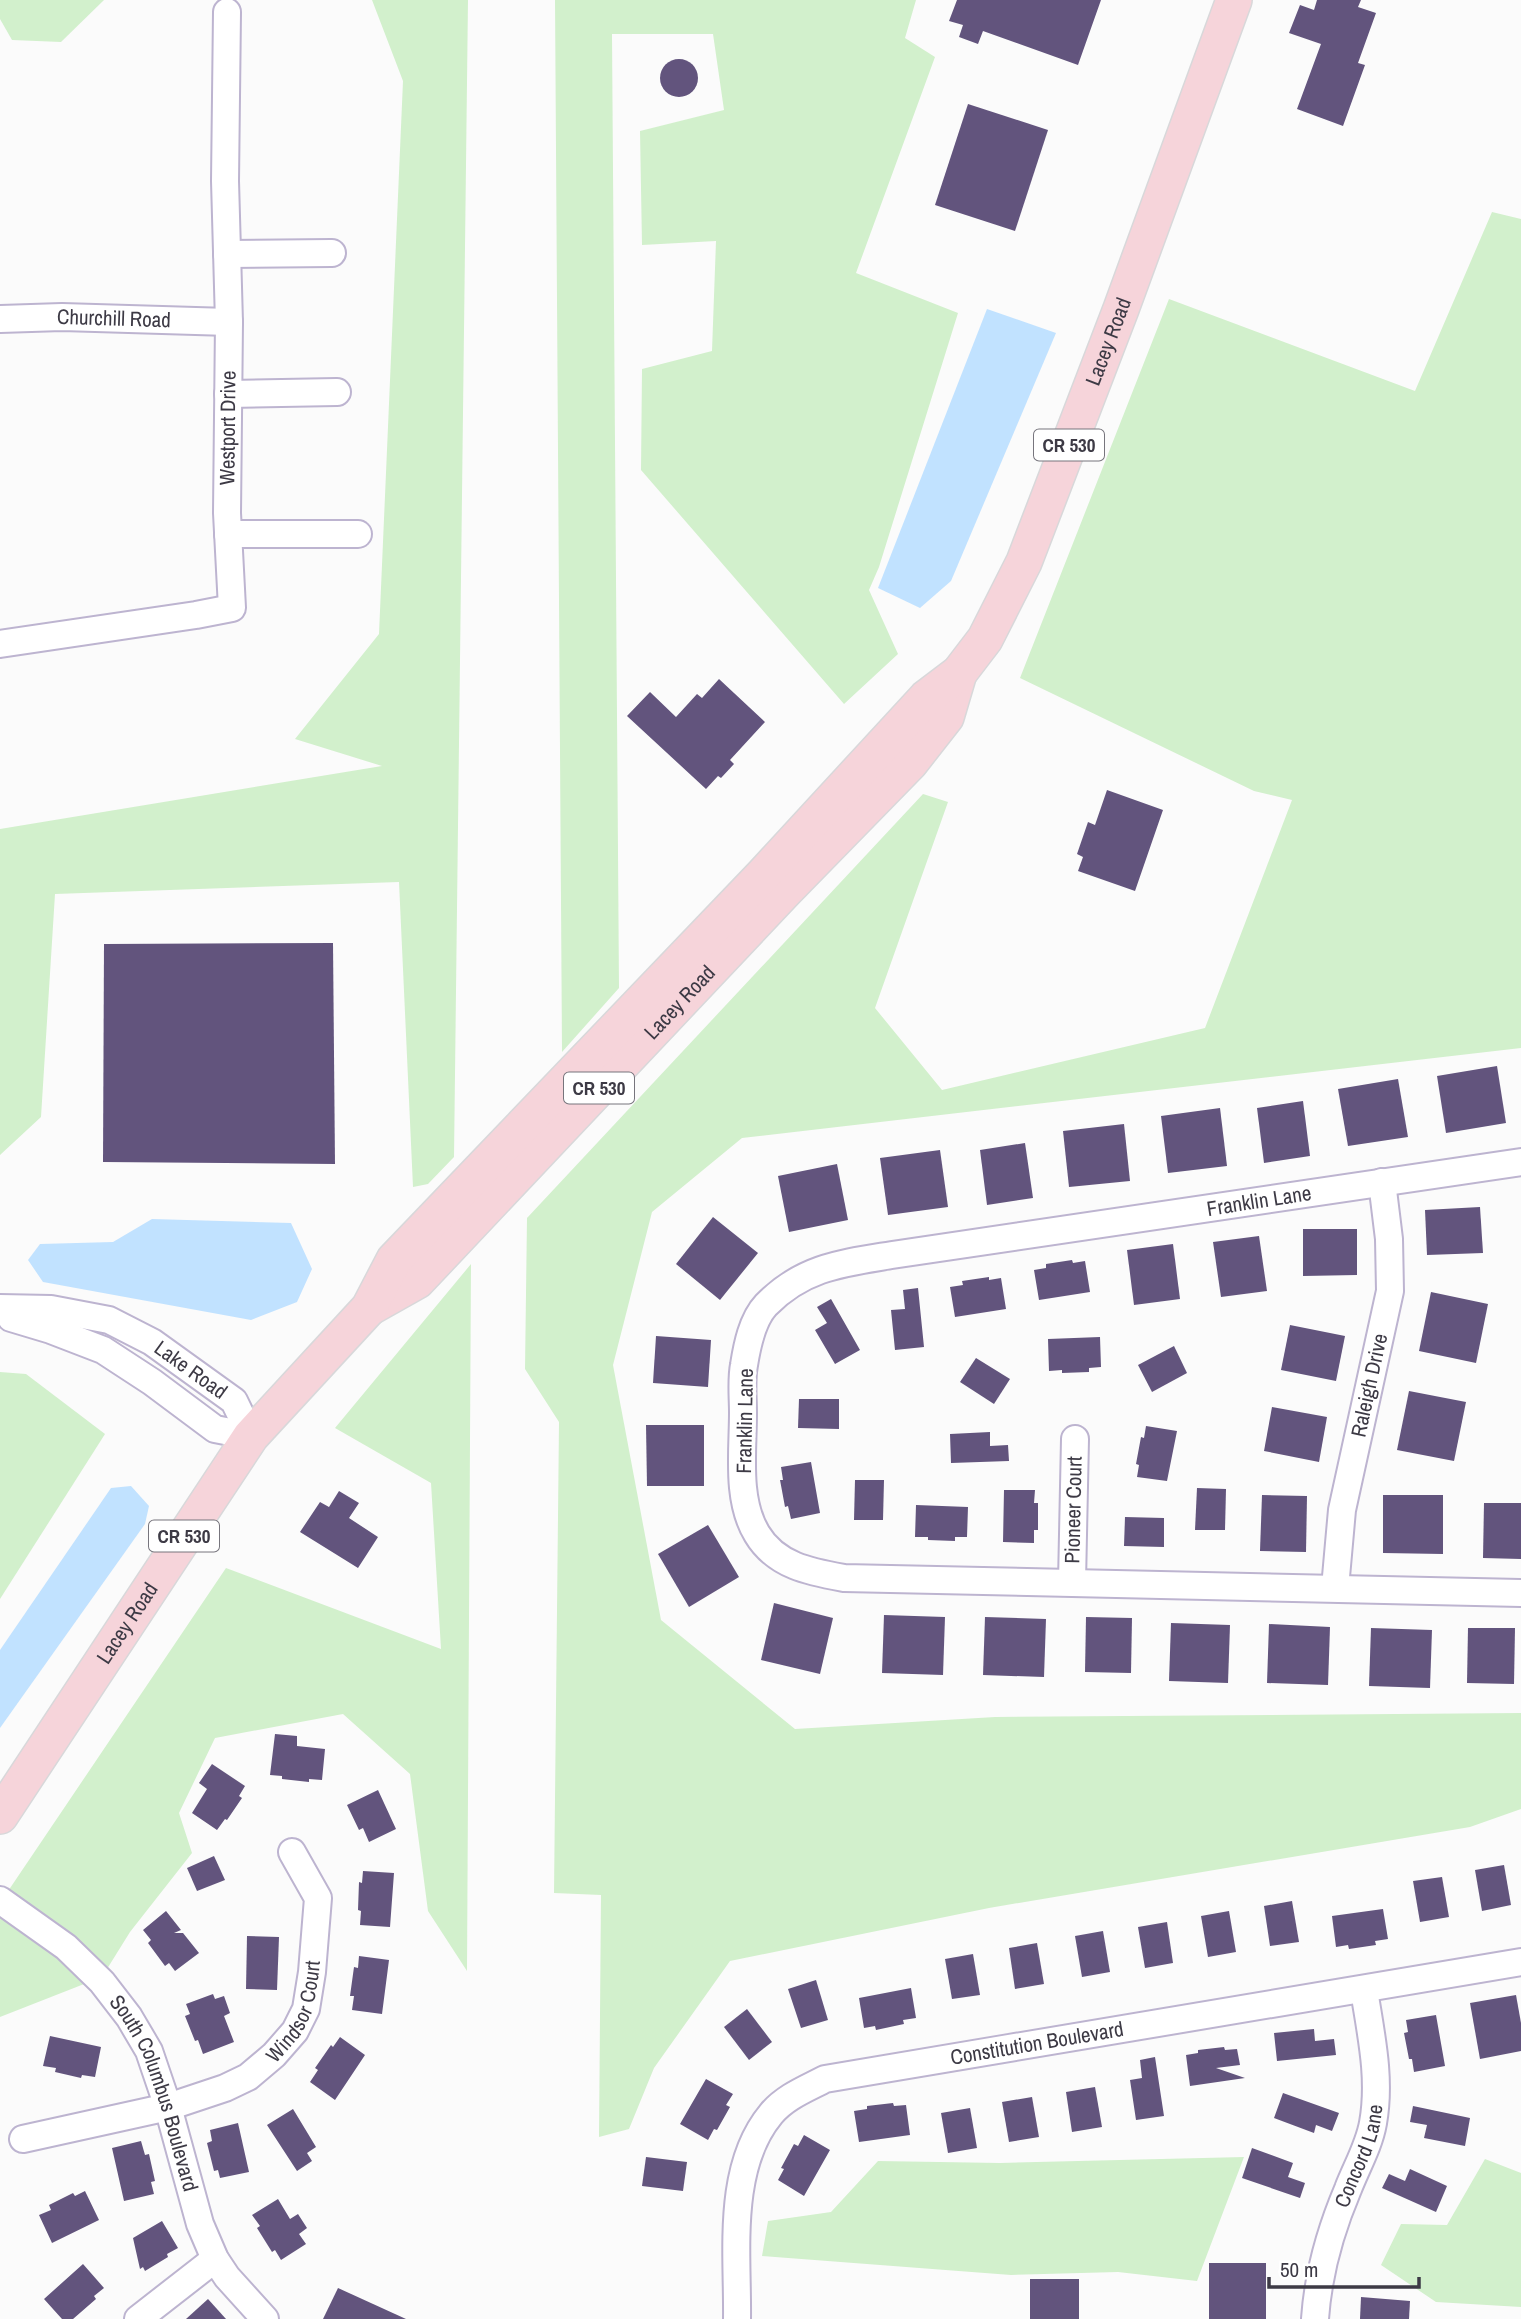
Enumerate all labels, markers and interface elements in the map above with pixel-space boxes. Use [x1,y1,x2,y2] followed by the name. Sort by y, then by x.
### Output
[1078,294,1138,390] street label: Lacey Road
[57,302,171,334] street label: Churchill Road
[212,370,242,485] street label: Westport Drive
[1034,430,1104,460] road number: CR 530
[637,959,722,1046] street label: Lacey Road
[564,1072,634,1104] road number: CR 530
[1205,1178,1313,1223] street label: Franklin Lane
[1343,1331,1394,1440] street label: Raleigh Drive
[149,1333,233,1406] street label: Lake Road
[729,1368,760,1474] street label: Franklin Lane
[1057,1456,1089,1564] street label: Pioneer Court
[149,1520,219,1552] road number: CR 530
[89,1577,164,1669] street label: Lacey Road
[259,1959,327,2068] street label: Windsor Court
[103,1989,205,2194] street label: South Columbus Boulevard
[948,2014,1126,2072] street label: Constitution Boulevard
[1327,2103,1389,2211] street label: Concord Lane
[1269,2246,1420,2290] scale bar
[1280,2255,1318,2284] text: 50 m

